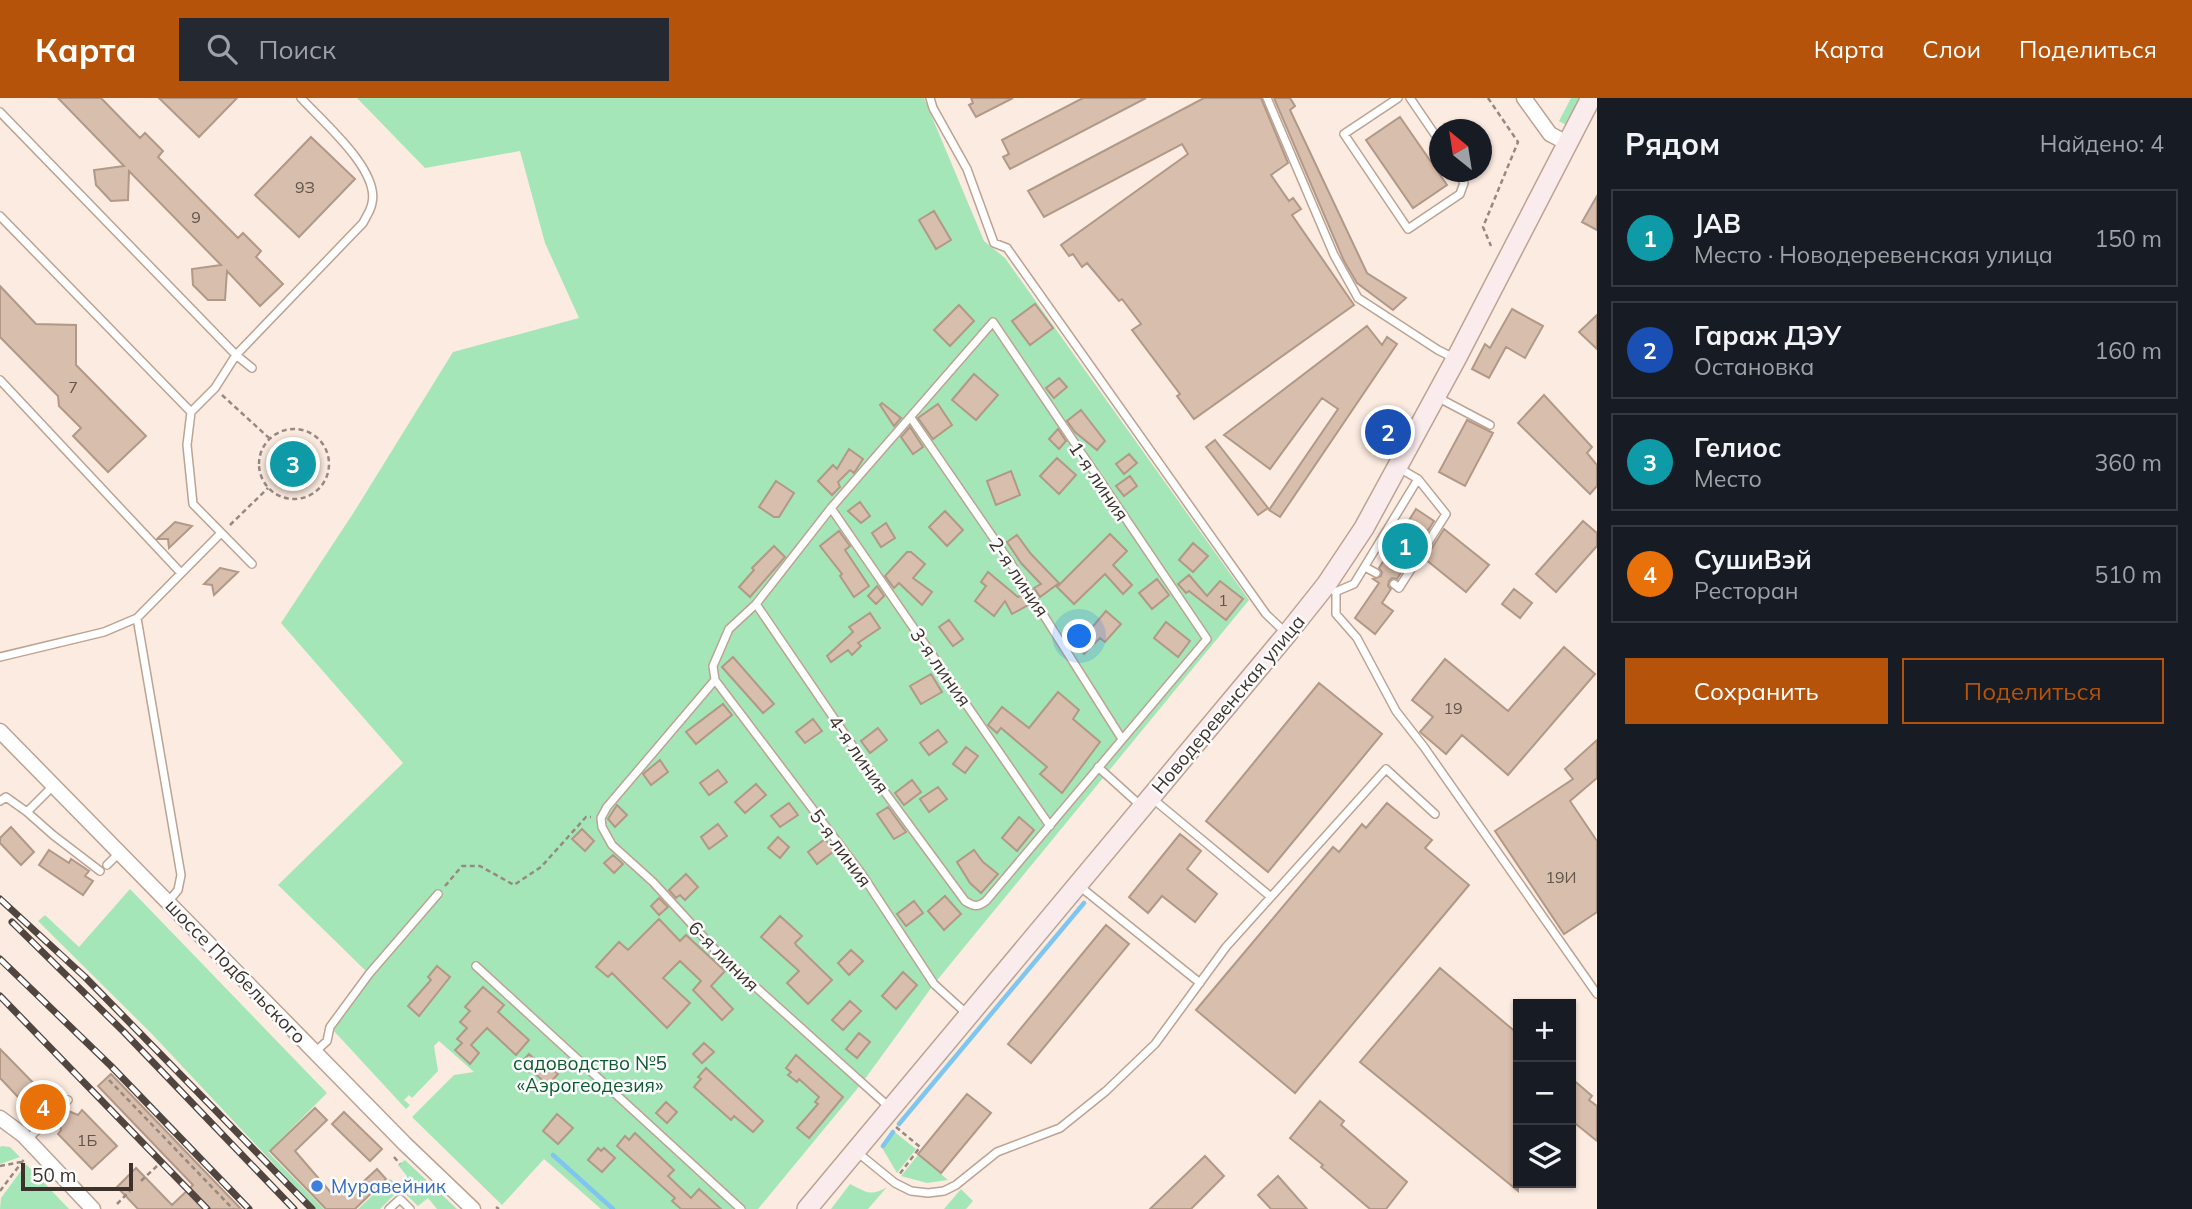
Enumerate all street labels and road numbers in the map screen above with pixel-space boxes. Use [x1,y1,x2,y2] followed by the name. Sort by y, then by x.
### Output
[1064,437,1134,525] street label: 1-я линия
[984,533,1054,621] street label: 2-я линия
[1146,610,1310,798] street label: Новодеревенская улица
[905,623,977,711] street label: 3-я линия
[823,710,895,798] street label: 4-я линия
[805,804,877,892] street label: 5-я линия
[161,894,311,1048] street label: шоссе Подбельского
[684,916,764,996] street label: 6-я линия

